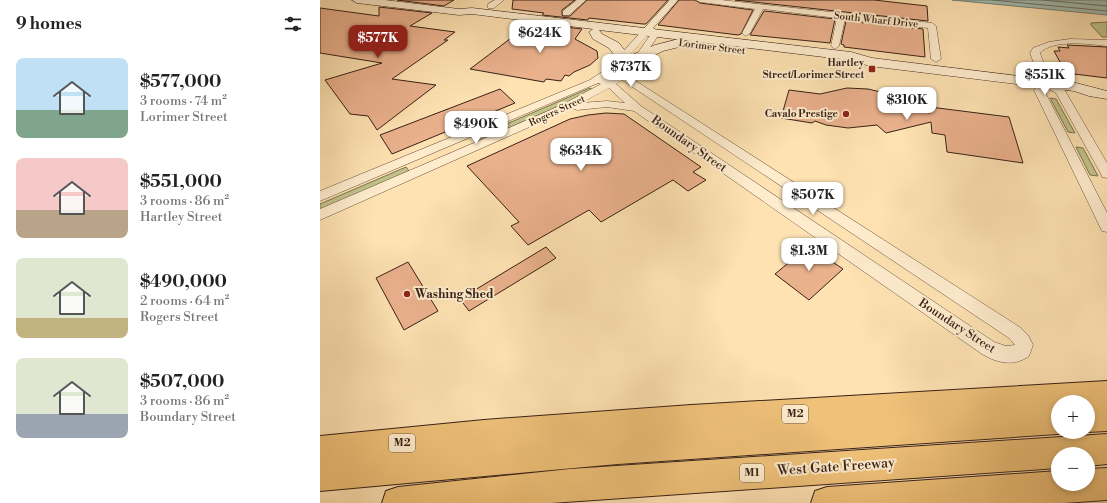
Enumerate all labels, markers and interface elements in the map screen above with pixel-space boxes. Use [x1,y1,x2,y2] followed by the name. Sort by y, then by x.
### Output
[833,10,919,30] street label: South Wharf Drive
[16,13,82,35] text: 9 homes
[282,13,304,35] icon: filters
[512,20,568,54] pin: $624K
[350,25,406,59] pin: $577K
[518,25,562,41] text: $624K
[357,30,399,46] text: $577K
[678,37,747,57] street label: Lorimer Street
[603,54,659,88] pin: $737K
[763,57,865,81] place label: Hartley Street/Lorimer Street
[611,59,651,75] text: $737K
[1017,62,1073,96] pin: $551K
[867,64,877,74] marker: Hartley Street/Lorimer Street
[1025,67,1065,83] text: $551K
[140,71,221,93] text: $577,000
[48,74,96,122] icon: home
[879,87,935,121] pin: $310K
[886,92,928,108] text: $310K
[140,93,227,109] text: 3 rooms · 74 m²
[527,93,587,129] street label: Rogers Street
[765,108,839,120] place label: Cavalo Prestige
[140,109,228,125] text: Lorimer Street
[841,109,851,119] marker: Cavalo Prestige
[448,111,504,145] pin: $490K
[648,112,730,176] street label: Boundary Street
[454,116,498,132] text: $490K
[553,138,609,172] pin: $634K
[559,143,603,159] text: $634K
[140,171,222,193] text: $551,000
[48,174,96,222] icon: home
[785,182,841,216] pin: $507K
[791,187,835,203] text: $507K
[140,193,229,209] text: 3 rooms · 86 m²
[140,209,222,225] text: Hartley Street
[781,238,837,272] pin: $1.3M
[790,243,828,259] text: $1.3M
[140,271,227,293] text: $490,000
[48,274,96,322] icon: home
[414,287,494,302] place label: Washing Shed
[402,289,412,299] marker: Washing Shed
[140,293,229,309] text: 2 rooms · 64 m²
[915,295,999,357] street label: Boundary Street
[140,309,219,325] text: Rogers Street
[140,371,224,393] text: $507,000
[48,374,96,422] icon: home
[140,393,229,409] text: 3 rooms · 86 m²
[1051,395,1095,491] map controls
[1051,395,1095,439] button: +
[782,405,808,423] road number: M2
[140,409,236,425] text: Boundary Street
[389,434,415,452] road number: M2
[1051,447,1095,491] button: −
[776,454,896,480] street label: West Gate Freeway
[740,464,764,482] road number: M1

